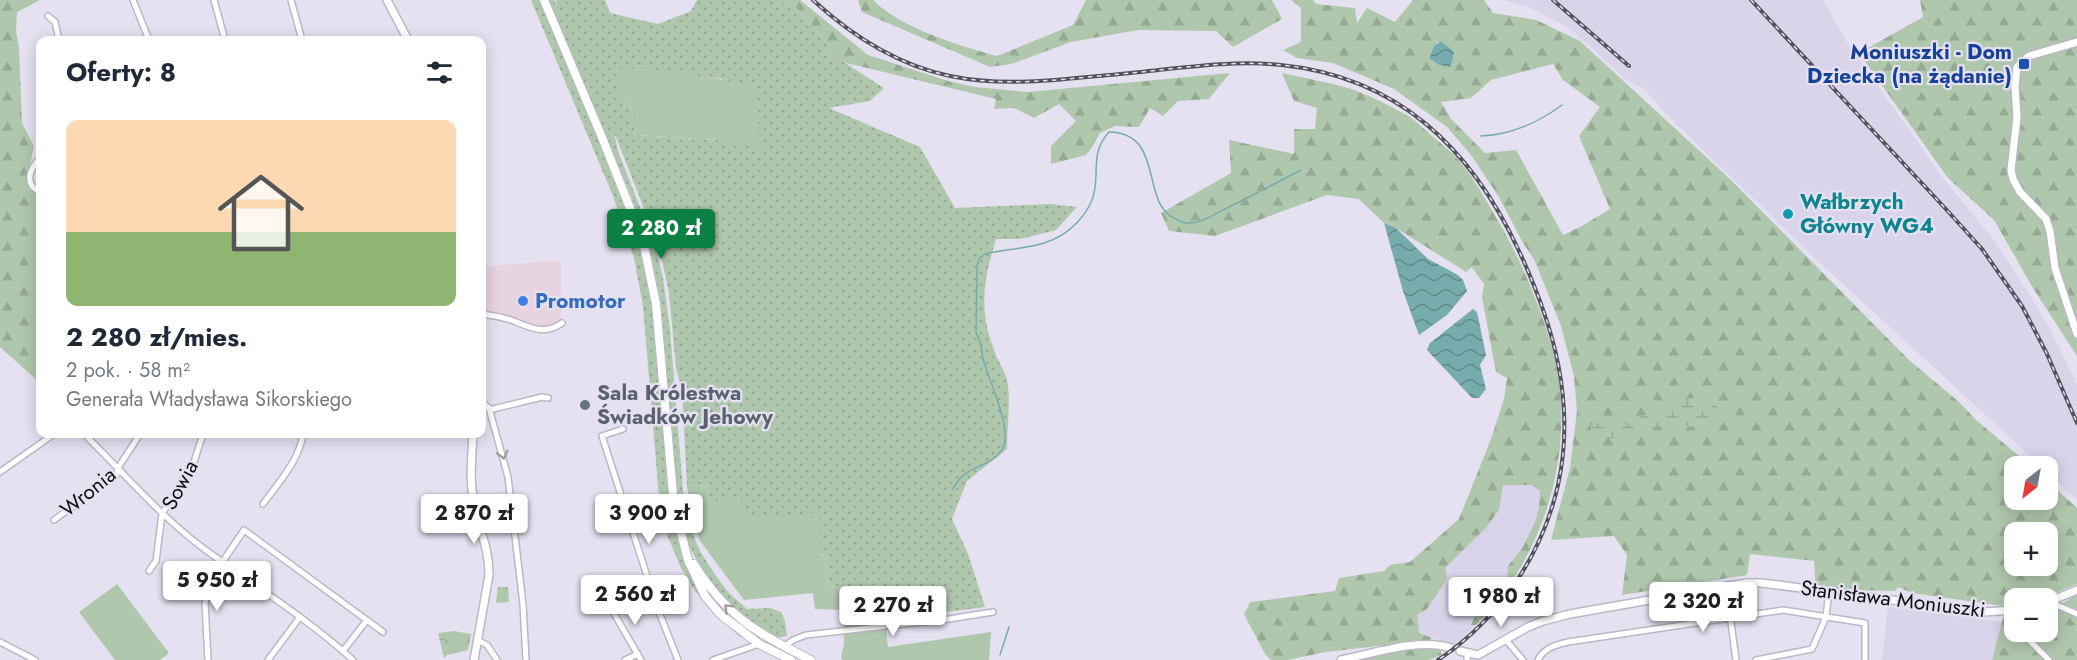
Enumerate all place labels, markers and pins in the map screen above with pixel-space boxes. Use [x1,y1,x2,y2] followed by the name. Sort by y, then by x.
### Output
[1807,37,2012,91] place label: Moniuszki - Dom Dziecka (na żądanie)
[2017,57,2031,71] marker: Moniuszki - Dom Dziecka (na żądanie)
[1800,187,1934,241] place label: Wałbrzych Główny WG4
[1781,207,1795,221] marker: Wałbrzych Główny WG4
[599,209,723,260] pin: 2 280 zł
[535,286,626,316] place label: Promotor
[516,294,530,308] marker: Promotor
[597,378,774,432] place label: Sala Królestwa Świadków Jehowy
[578,398,592,412] marker: Sala Królestwa Świadków Jehowy
[412,494,536,545] pin: 2 870 zł
[587,494,711,545] pin: 3 900 zł
[155,561,279,612] pin: 5 950 zł
[573,575,697,626] pin: 2 560 zł
[1439,577,1563,628] pin: 1 980 zł
[1641,582,1765,633] pin: 2 320 zł
[831,586,955,637] pin: 2 270 zł

